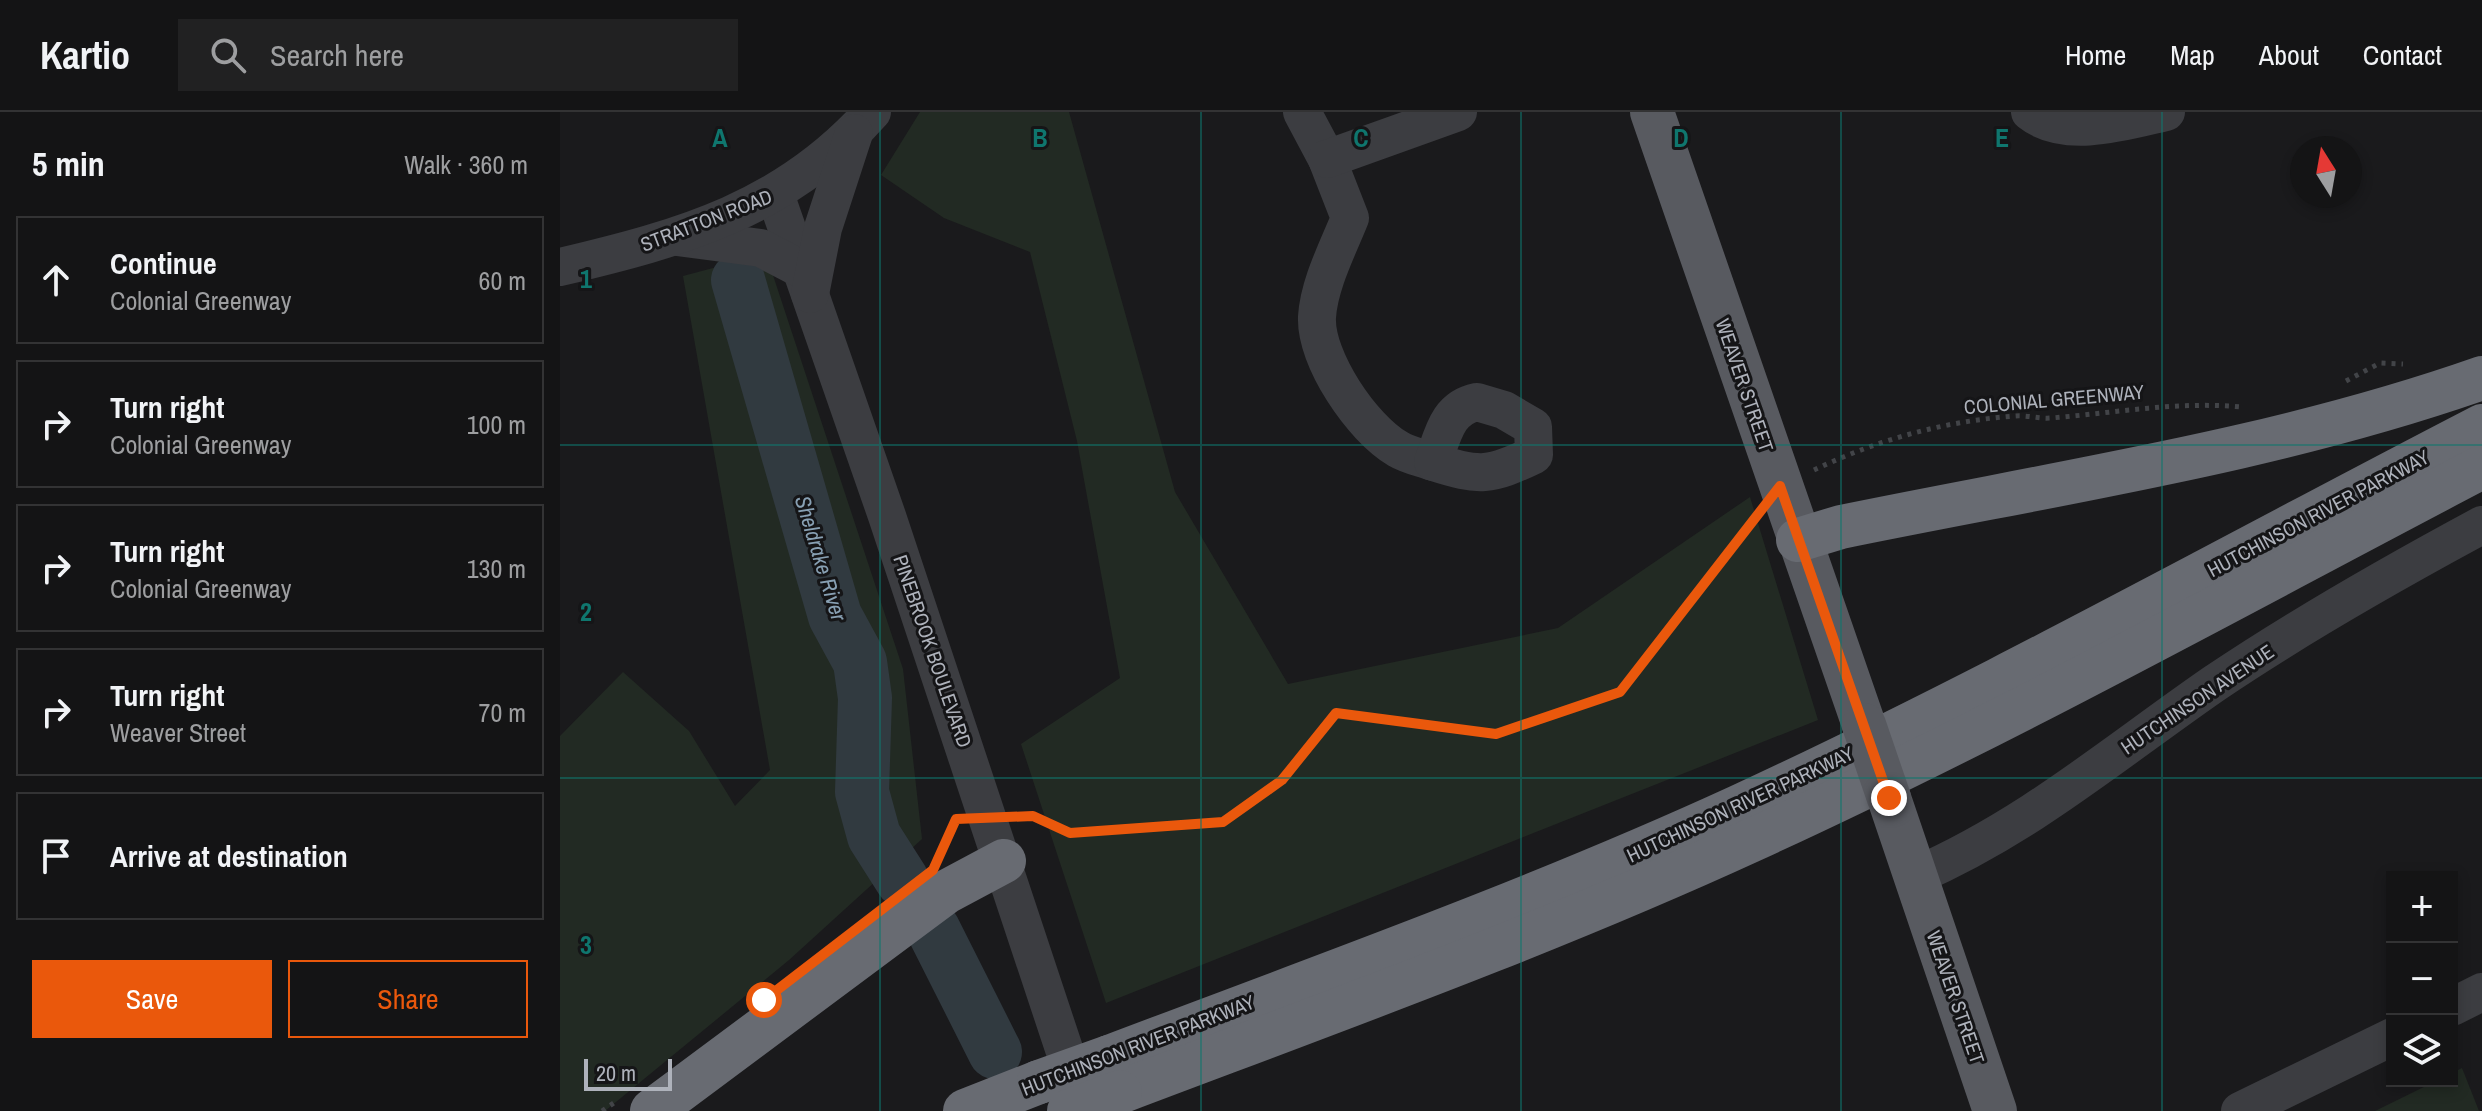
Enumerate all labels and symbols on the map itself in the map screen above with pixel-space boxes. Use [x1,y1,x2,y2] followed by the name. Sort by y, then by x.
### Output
[712,120,728,155] text: A
[1032,120,1048,155] text: B
[1353,120,1369,155] text: C
[1673,120,1689,155] text: D
[1995,120,2009,155] text: E
[2290,136,2362,208] north arrow
[636,183,776,257] street label: STRATTON ROAD
[580,261,592,296] text: 1
[1710,315,1780,455] street label: WEAVER STREET
[1963,378,2145,420] street label: COLONIAL GREENWAY
[2202,443,2434,583] street label: HUTCHINSON RIVER PARKWAY
[788,492,855,625] water label: Sheldrake River
[887,551,979,751] street label: PINEBROOK BOULEVARD
[580,594,592,629] text: 2
[2115,638,2279,760] street label: HUTCHINSON AVENUE
[1622,739,1858,869] street label: HUTCHINSON RIVER PARKWAY
[1871,780,1907,816] route end
[580,927,592,962] text: 3
[1921,927,1991,1067] street label: WEAVER STREET
[746,982,782,1018] route start
[1018,988,1258,1102] street label: HUTCHINSON RIVER PARKWAY
[584,1055,672,1091] scale bar

